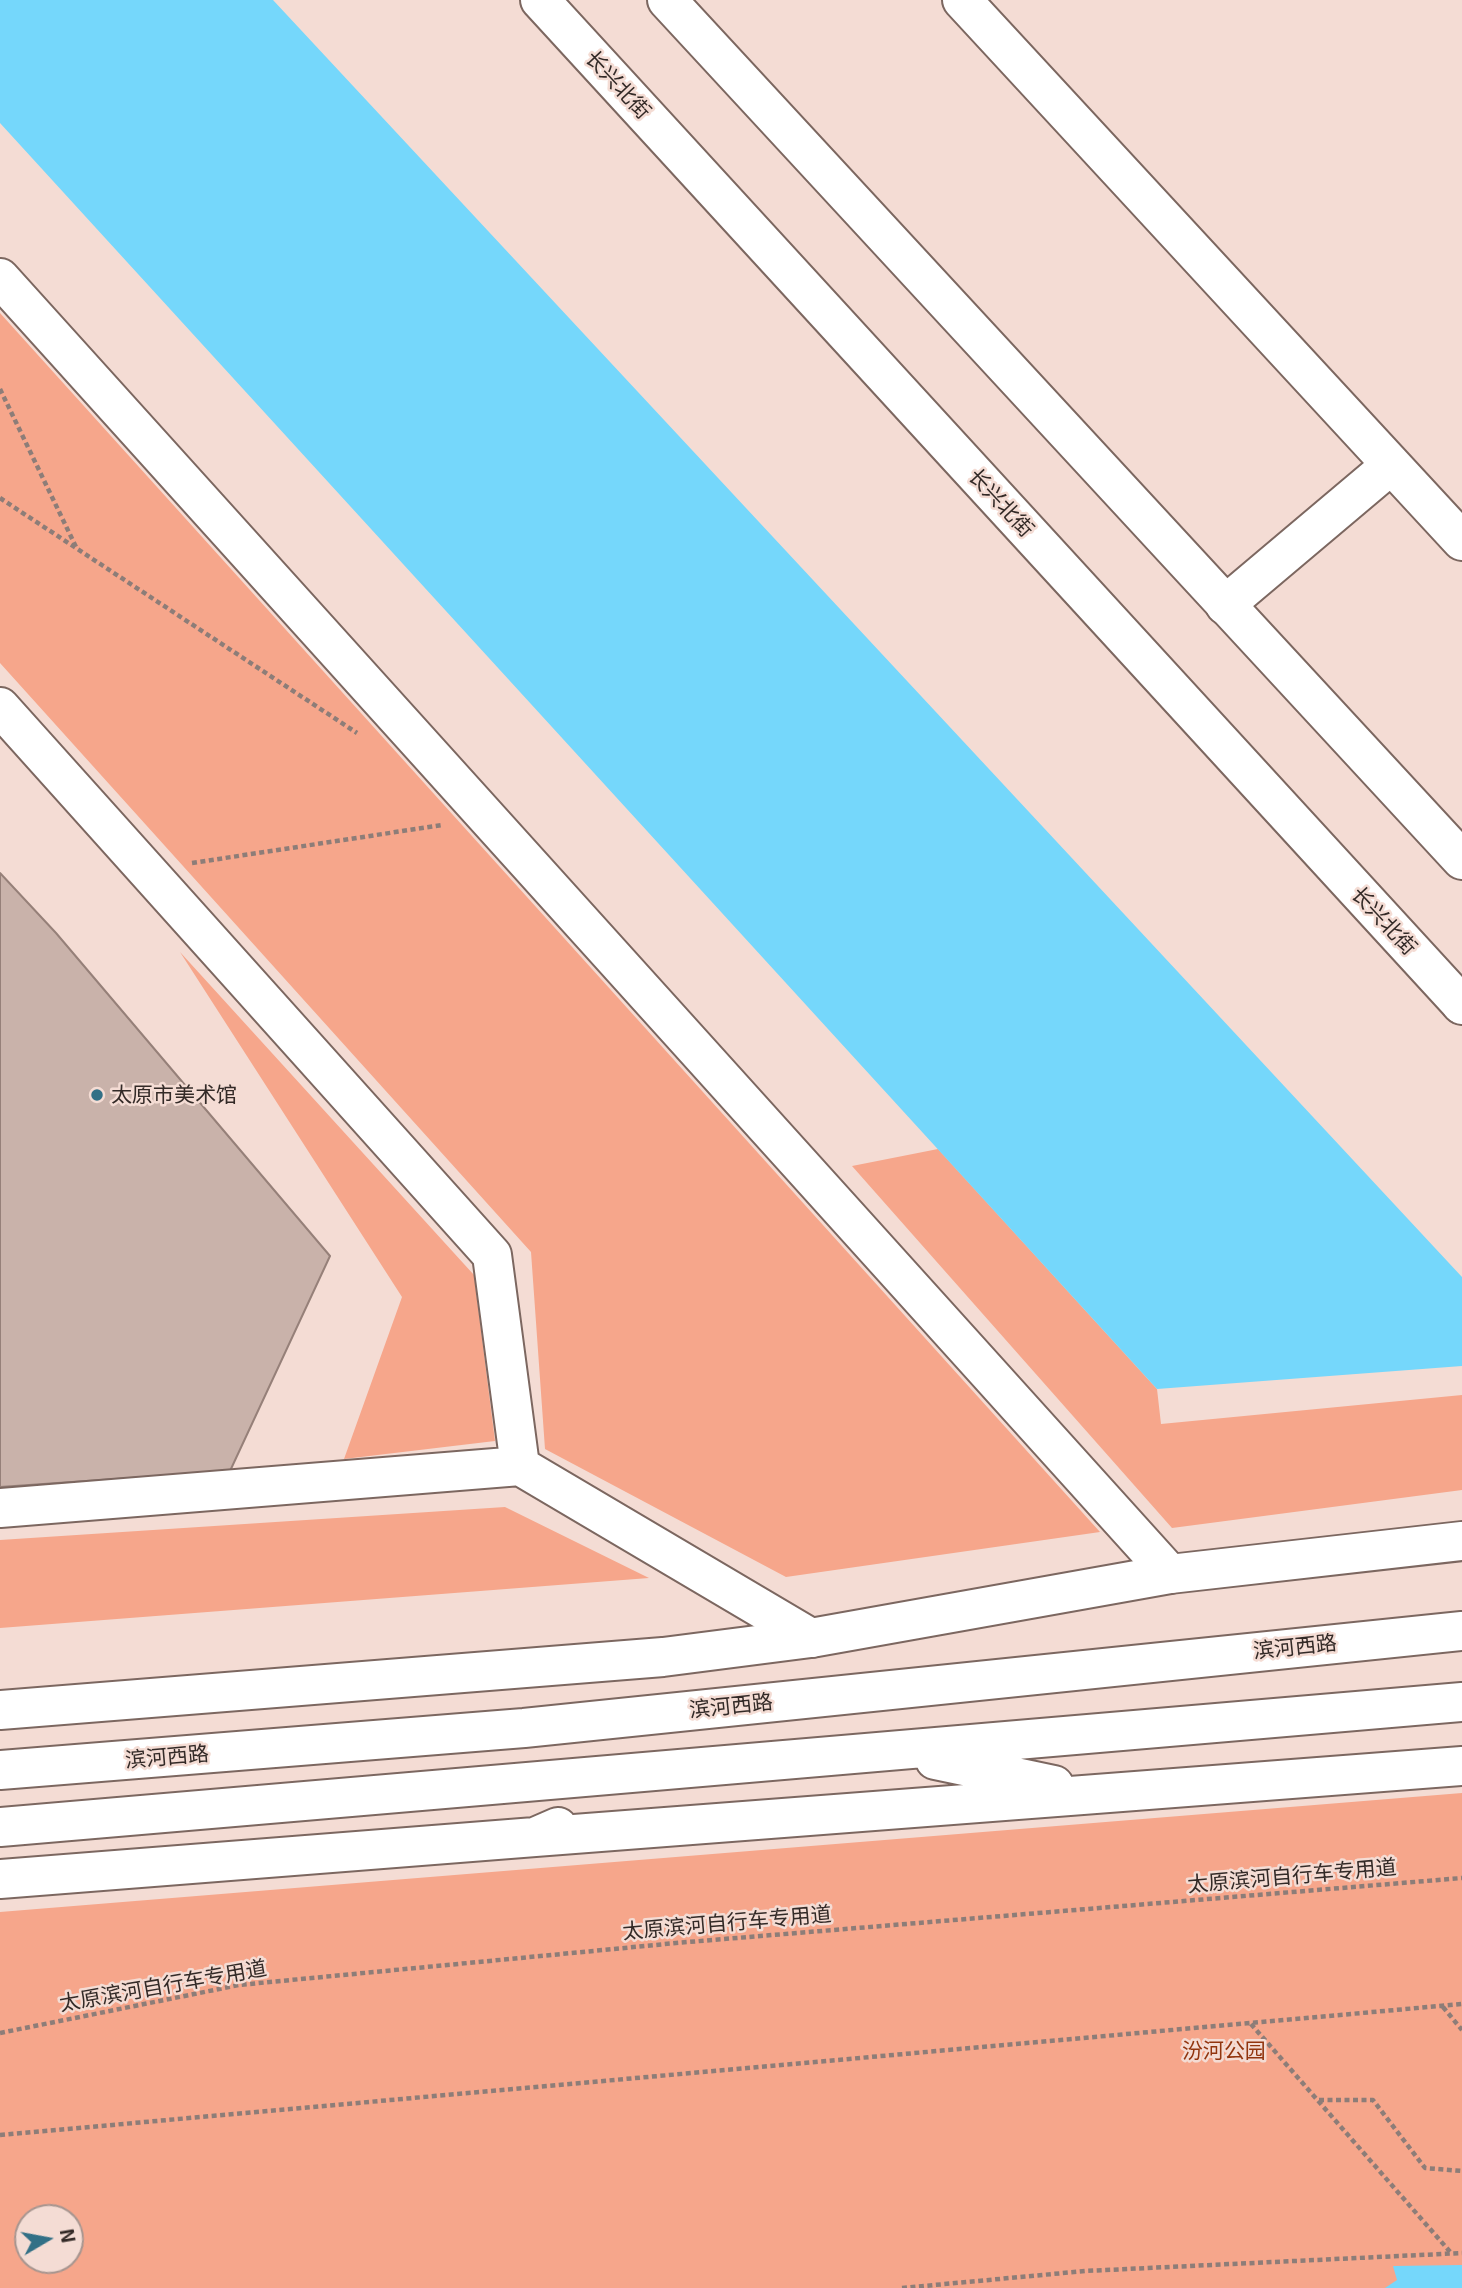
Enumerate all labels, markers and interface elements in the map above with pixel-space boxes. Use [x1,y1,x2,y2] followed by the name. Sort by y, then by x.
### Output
[580,46,656,124] street label: 长兴北街
[963,464,1039,542] street label: 长兴北街
[1346,882,1422,960] street label: 长兴北街
[111,1082,237,1108] place label: 太原市美术馆
[89,1087,105,1103] marker: 太原市美术馆
[1252,1630,1338,1664] street label: 滨河西路
[688,1689,774,1723] street label: 滨河西路
[124,1741,210,1773] street label: 滨河西路
[1186,1854,1398,1898] street label: 太原滨河自行车专用道
[621,1901,833,1945] street label: 太原滨河自行车专用道
[57,1955,269,2017] street label: 太原滨河自行车专用道
[1182,2038,1266,2064] park label: 汾河公园
[14,2204,84,2274] north arrow
[56,2227,81,2244] text: N

